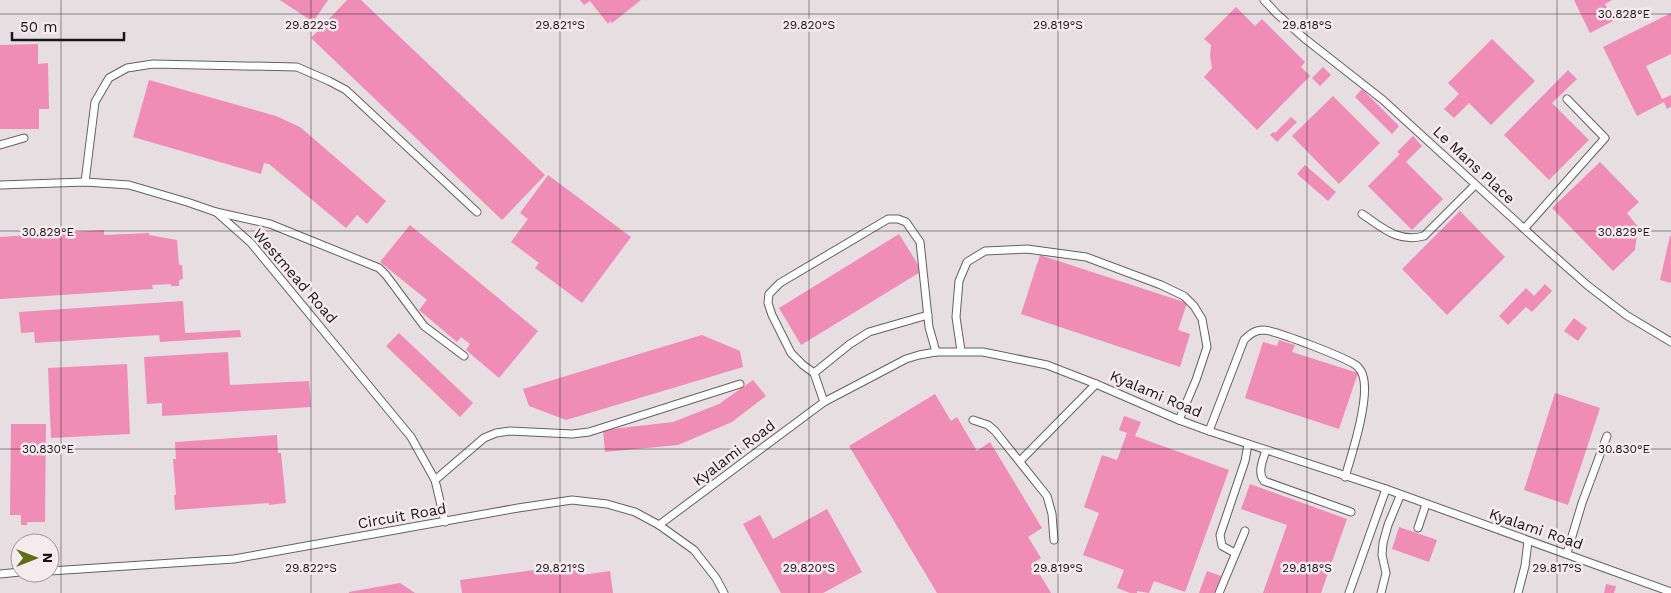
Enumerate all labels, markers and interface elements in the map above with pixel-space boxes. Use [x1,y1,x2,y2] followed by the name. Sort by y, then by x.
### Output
[1598,7,1651,21] text: 30.828°E
[12,10,125,42] scale bar
[20,18,57,36] text: 50 m
[285,18,337,32] text: 29.822°S
[535,18,585,32] text: 29.821°S
[783,18,835,32] text: 29.820°S
[1033,18,1083,32] text: 29.819°S
[1282,18,1332,32] text: 29.818°S
[1429,123,1519,207] street label: Le Mans Place
[22,225,75,239] text: 30.829°E
[249,225,341,327] street label: Westmead Road
[1598,225,1651,239] text: 30.829°E
[1107,367,1205,421] street label: Kyalami Road
[689,416,779,490] street label: Kyalami Road
[22,442,74,456] text: 30.830°E
[1598,442,1650,456] text: 30.830°E
[356,499,448,533] street label: Circuit Road
[1487,504,1585,554] street label: Kyalami Road
[10,533,60,583] north arrow
[40,553,56,563] text: N
[285,561,337,575] text: 29.822°S
[535,561,585,575] text: 29.821°S
[783,561,835,575] text: 29.820°S
[1033,561,1083,575] text: 29.819°S
[1282,561,1332,575] text: 29.818°S
[1532,561,1582,575] text: 29.817°S

